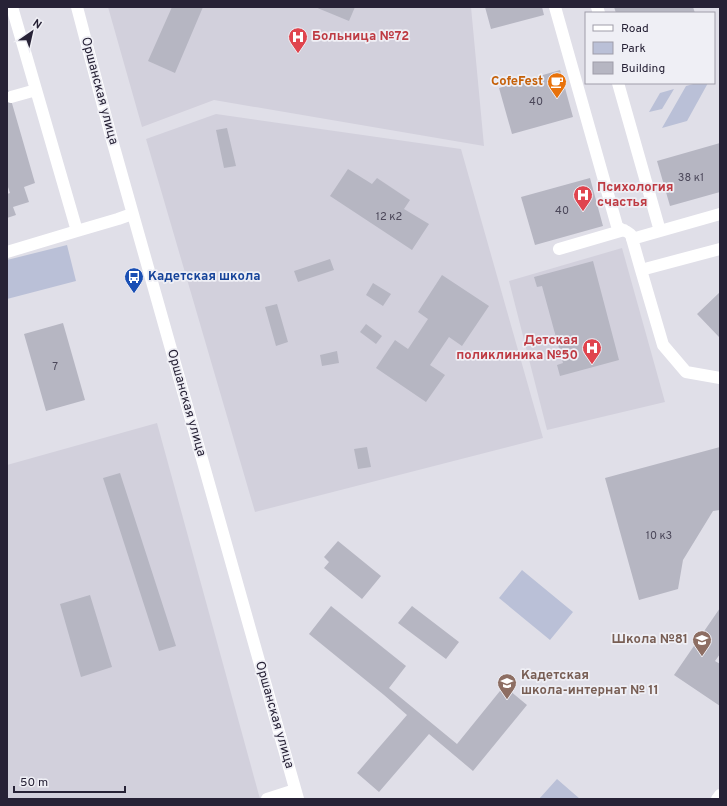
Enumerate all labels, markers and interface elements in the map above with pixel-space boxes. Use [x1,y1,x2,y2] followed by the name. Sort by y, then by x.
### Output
[12,12,52,52] north arrow
[585,12,715,84] legend
[30,17,44,33] text: N
[621,21,649,37] text: Road
[287,26,309,54] hospital icon: Больница №72
[312,29,409,45] place label: Больница №72
[77,35,121,147] street label: Оршанская улица
[621,41,646,57] text: Park
[621,61,665,77] text: Building
[546,71,568,99] cafe icon: CofeFest
[491,74,543,90] place label: CofeFest
[529,95,543,109] house number: 40
[678,171,704,185] house number: 38 к1
[597,180,673,211] place label: Психология счастья
[572,184,594,212] hospital icon: Психология счастья
[555,204,569,218] house number: 40
[376,210,402,224] house number: 12 к2
[123,266,145,294] bus stop icon: Кадетская школа
[148,269,261,285] place label: Кадетская школа
[456,333,578,364] place label: Детская поликлиника №50
[581,337,603,365] hospital icon: Детская поликлиника №50
[163,348,209,458] street label: Оршанская улица
[52,360,58,374] house number: 7
[646,529,672,543] house number: 10 к3
[691,629,713,657] school or university icon: Школа №81
[612,632,688,648] place label: Школа №81
[251,660,297,770] street label: Оршанская улица
[521,668,659,699] place label: Кадетская школа-интернат № 11
[496,672,518,700] school or university icon: Кадетская школа-интернат № 11
[14,768,125,794] scale bar
[20,775,48,791] text: 50 m

